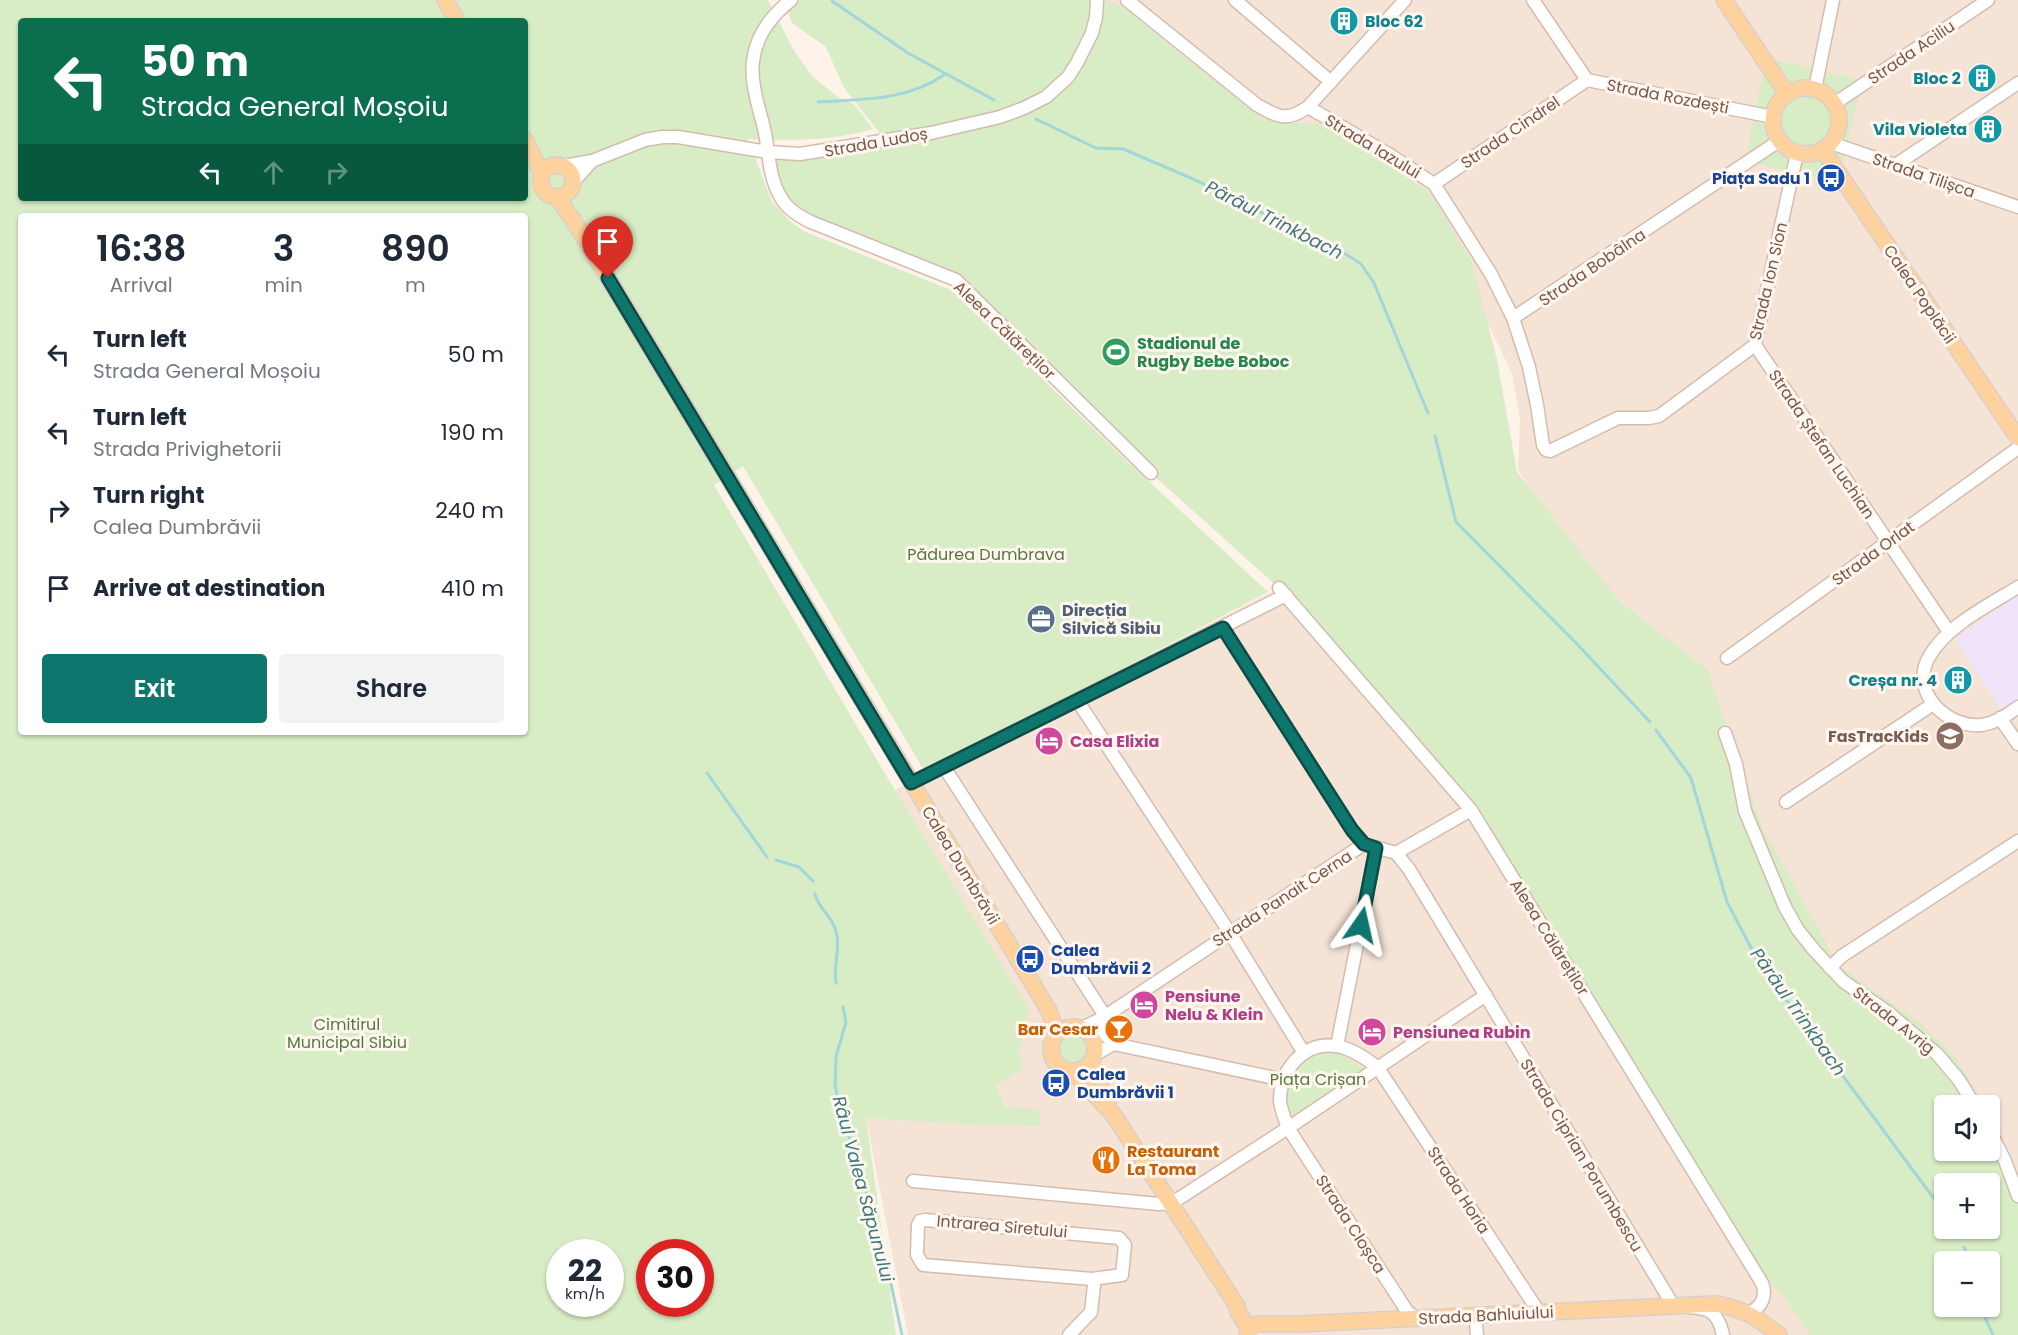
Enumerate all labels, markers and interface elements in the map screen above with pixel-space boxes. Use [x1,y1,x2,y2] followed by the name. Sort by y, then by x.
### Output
[1328,5,1360,37] building icon: Bloc 62
[1365,10,1423,33] place label: Bloc 62
[1863,15,1959,90] street label: Strada Aciliu
[141,32,249,91] text: 50 m
[42,42,120,120] icon: left
[1966,62,1998,94] building icon: Bloc 2
[1913,67,1961,90] place label: Bloc 2
[1605,73,1731,120] street label: Strada Rozdești
[141,88,448,125] text: Strada General Moșoiu
[1456,91,1564,174] street label: Strada Cindrel
[1320,109,1425,184] street label: Strada Iazului
[1972,113,2004,145] building icon: Vila Violeta
[1873,118,1967,141] place label: Vila Violeta
[823,122,930,163] street label: Strada Ludoș
[1869,147,1978,204] street label: Strada Tilișca
[194,156,227,189] icon: left
[257,156,290,189] icon: ahead
[320,156,353,189] icon: right
[1815,162,1847,194] bus stop icon: Piața Sadu 1
[1712,167,1810,190] place label: Piața Sadu 1
[1201,174,1347,265] water label: Pârâul Trinkbach
[582,216,633,278] pin
[1744,220,1793,342] street label: Strada Ion Sion
[96,223,186,274] text: 16:38
[273,223,294,274] text: 3
[381,223,450,274] text: 890
[1534,223,1650,312] street label: Strada Bobâlna
[591,225,624,258] icon: arrive
[1878,240,1961,348] street label: Calea Poplăcii
[110,271,173,299] text: Arrival
[264,271,303,299] text: min
[405,271,426,299] text: m
[949,276,1061,385] street label: Aleea Călăreților
[93,324,187,355] text: Turn left
[1137,332,1290,373] place label: Stadionul de Rugby Bebe Boboc
[1100,336,1132,368] sports icon: Stadionul de Rugby Bebe Boboc
[42,338,75,371] icon: left
[448,339,504,370] text: 50 m
[93,357,321,385] text: Strada General Moșoiu
[1763,365,1880,524] street label: Strada Ștefan Luchian
[93,402,187,433] text: Turn left
[42,416,75,449] icon: left
[441,417,504,448] text: 190 m
[93,435,282,463] text: Strada Privighetorii
[93,480,204,511] text: Turn right
[42,494,75,527] icon: right
[435,495,504,526] text: 240 m
[93,513,261,541] text: Calea Dumbrăvii
[1827,515,1919,591] street label: Strada Orlat
[907,543,1065,566] park label: Pădurea Dumbrava
[42,572,75,605] icon: arrive
[93,573,325,604] text: Arrive at destination
[441,573,504,604] text: 410 m
[1062,599,1161,640] place label: Direcția Silvică Sibiu
[1025,603,1057,635] office icon: Direcția Silvică Sibiu
[42,654,267,723] button: Exit
[279,654,504,723] button: Share
[1942,664,1974,696] building icon: Creșa nr. 4
[1849,669,1937,692] place label: Creșa nr. 4
[1934,720,1966,752] school or university icon: FasTracKids
[1033,725,1065,757] hotel icon: Casa Elixia
[1828,725,1929,748] place label: FasTracKids
[1070,730,1159,753] place label: Casa Elixia
[916,802,1005,929] street label: Calea Dumbrăvii
[1208,845,1357,952] street label: Strada Panait Cerna
[1504,875,1595,1000] street label: Aleea Călăreților
[1329,893,1393,957] position arrow
[1051,939,1151,980] place label: Calea Dumbrăvii 2
[1014,943,1046,975] bus stop icon: Calea Dumbrăvii 2
[1745,943,1852,1081] water label: Pârâul Trinkbach
[1848,981,1940,1060] street label: Strada Avrig
[1165,985,1263,1026] place label: Pensiune Nelu & Klein
[1128,989,1160,1021] hotel icon: Pensiune Nelu & Klein
[287,1013,407,1054] park label: Cimitirul Municipal Sibiu
[1103,1013,1135,1045] bar icon: Bar Cesar
[1356,1016,1388,1048] hotel icon: Pensiunea Rubin
[1018,1018,1098,1041] place label: Bar Cesar
[1393,1021,1531,1044] place label: Pensiunea Rubin
[1515,1054,1648,1256] street label: Strada Ciprian Porumbescu
[1077,1063,1174,1104] place label: Calea Dumbrăvii 1
[1040,1067,1072,1099] bus stop icon: Calea Dumbrăvii 1
[1270,1068,1366,1091] park label: Piața Crișan
[827,1093,901,1285] water label: Râul Valea Săpunului
[1934,1095,2000,1317] map controls
[1934,1095,2000,1161] button: sound
[1127,1140,1219,1181] place label: Restaurant La Toma
[1422,1142,1495,1238] street label: Strada Horia
[1090,1144,1122,1176] restaurant icon: Restaurant La Toma
[1310,1170,1391,1278] street label: Strada Cloșca
[1934,1173,2000,1239] button: +
[936,1209,1068,1244] street label: Intrarea Siretului
[636,1239,714,1317] speed limit sign: 30
[568,1249,602,1292] text: 22
[1934,1251,2000,1317] button: −
[565,1283,605,1304] text: km/h
[1418,1300,1554,1331] street label: Strada Bahluiului

